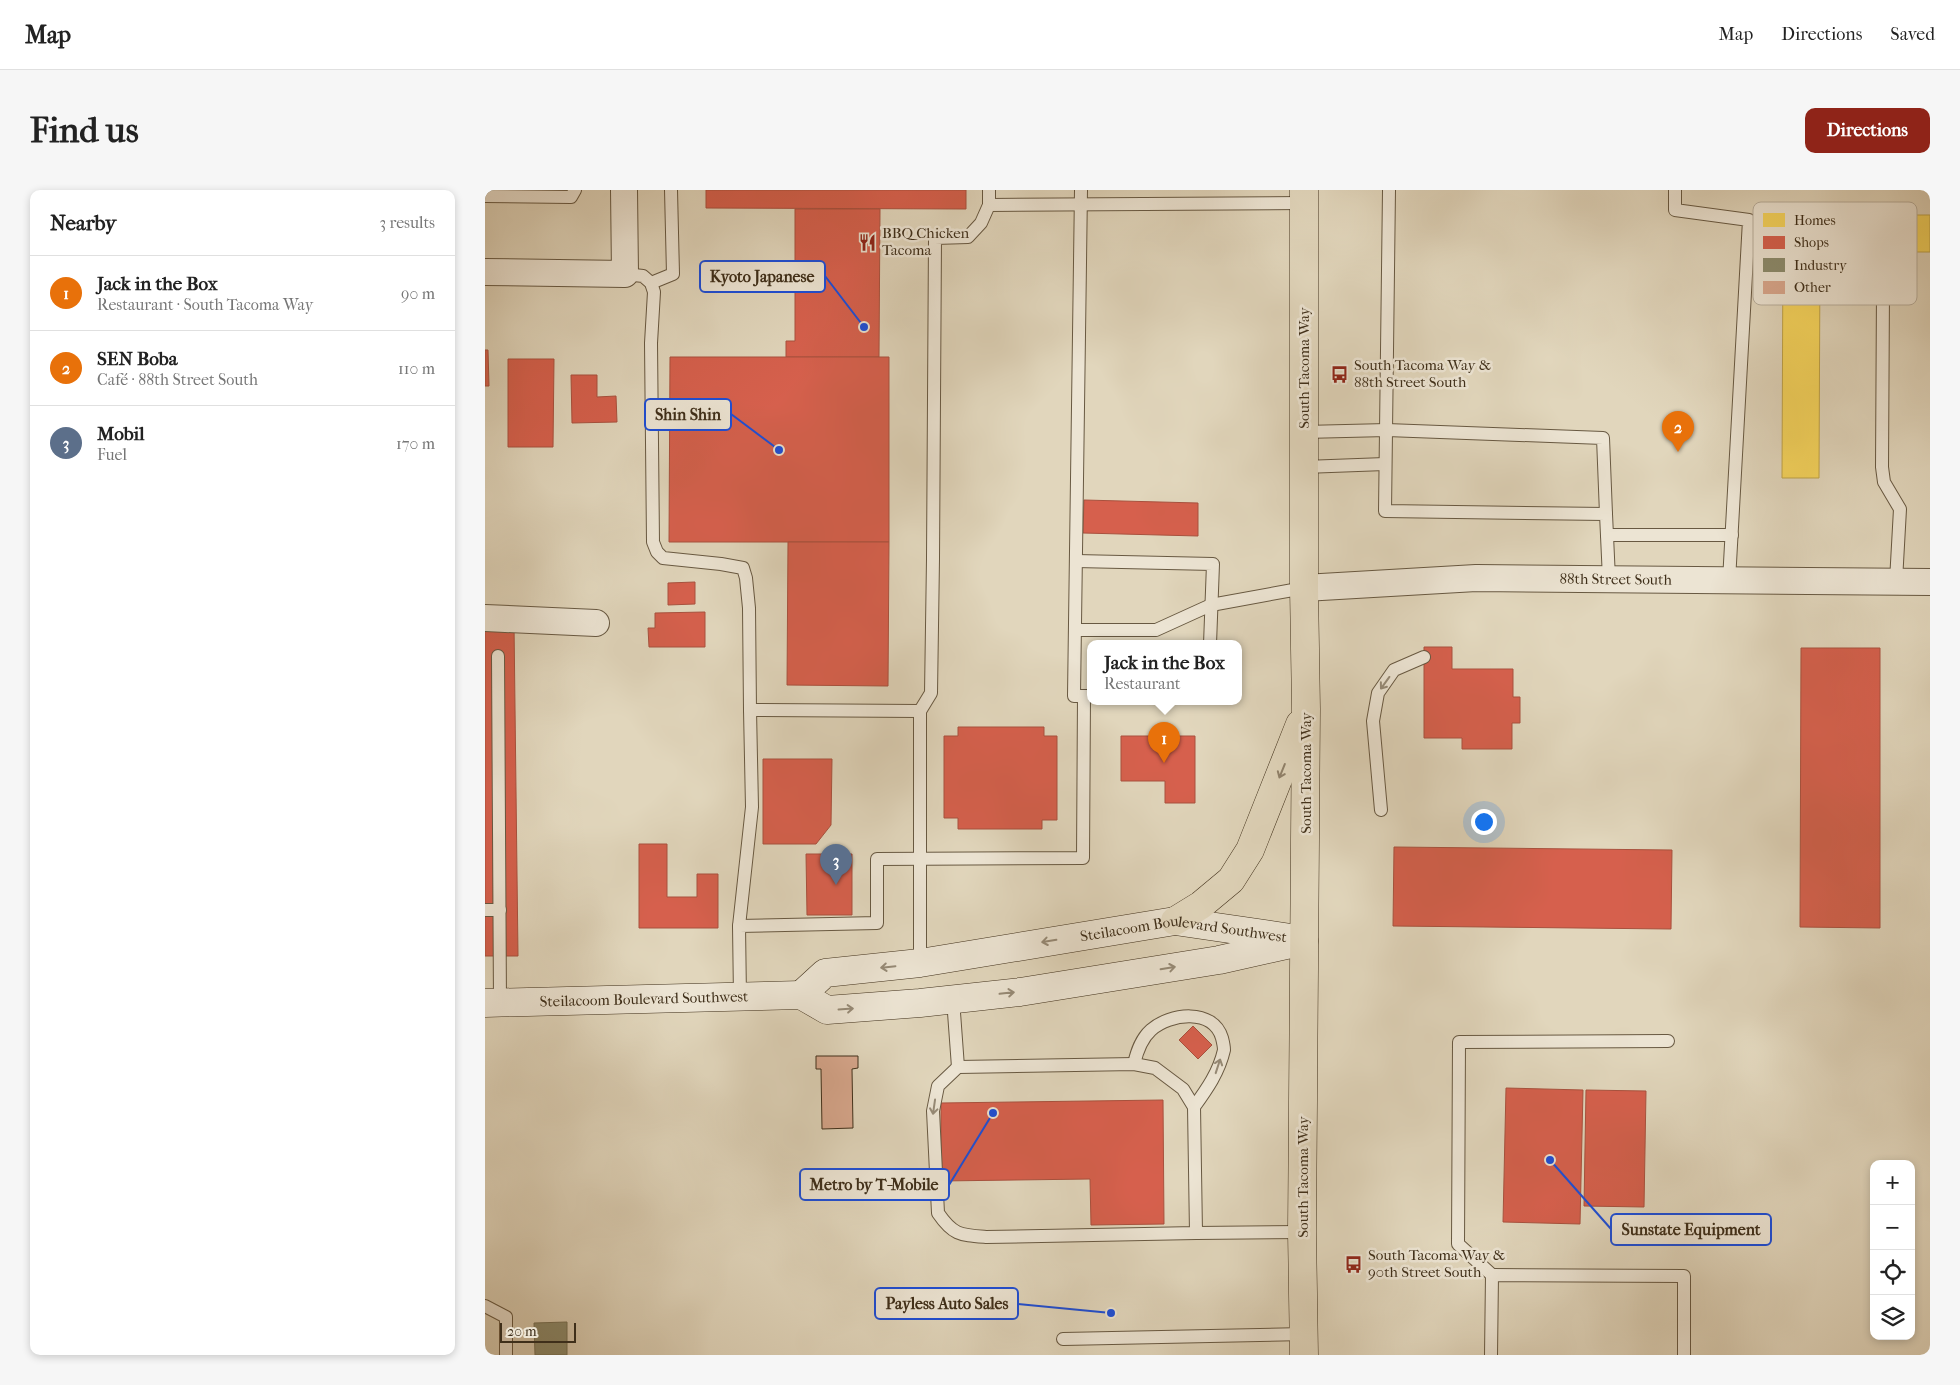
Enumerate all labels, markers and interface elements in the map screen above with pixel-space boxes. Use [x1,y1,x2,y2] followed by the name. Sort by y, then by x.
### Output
[25,21,71,49] text: Map
[1719,24,1753,45] text: Map
[1781,24,1862,45] text: Directions
[1890,24,1935,45] text: Saved
[1805,108,1930,153] button: Directions
[30,110,139,151] text: Find us
[1753,202,1917,305] legend
[50,211,116,235] text: Nearby
[1794,212,1836,229] text: Homes
[379,213,435,232] text: 3 results
[882,224,970,259] place label: BBQ Chicken Tacoma
[858,232,878,252] restaurant icon: BBQ Chicken Tacoma
[1794,234,1829,251] text: Shops
[1794,257,1847,274] text: Industry
[700,261,825,292] callout: Kyoto Japanese
[710,267,814,287] text: Kyoto Japanese
[97,273,218,295] text: Jack in the Box
[1794,279,1831,296] text: Other
[63,284,69,303] text: 1
[401,284,435,303] text: 90 m
[97,295,313,314] text: Restaurant · South Tacoma Way
[1295,306,1313,429] street label: South Tacoma Way
[97,348,178,370] text: SEN Boba
[1354,356,1491,391] place label: South Tacoma Way & 88th Street South
[62,359,70,378] text: 2
[398,359,435,378] text: 110 m
[1330,364,1350,384] bus stop icon: South Tacoma Way & 88th Street South
[97,370,258,389] text: Café · 88th Street South
[645,399,731,430] callout: Shin Shin
[655,405,722,424] text: Shin Shin
[1662,411,1694,452] pin: 2
[97,423,144,445] text: Mobil
[63,434,69,453] text: 3
[396,434,435,453] text: 170 m
[97,445,127,464] text: Fuel
[1559,570,1673,589] street label: 88th Street South
[1087,640,1242,705] popup
[1104,652,1225,674] text: Jack in the Box
[1104,674,1181,693] text: Restaurant
[1380,676,1390,690] one-way arrow
[1297,711,1315,834] street label: South Tacoma Way
[1148,722,1180,763] pin: 1
[1277,762,1286,778] one-way arrow
[1471,809,1497,835] your location
[820,844,852,885] pin: 3
[1079,911,1289,946] street label: Steilacoom Boulevard Southwest
[1041,937,1057,947] one-way arrow
[881,962,897,971] one-way arrow
[1160,963,1176,973] one-way arrow
[539,987,749,1011] street label: Steilacoom Boulevard Southwest
[999,988,1015,998] one-way arrow
[837,1004,853,1014] one-way arrow
[1214,1058,1224,1074] one-way arrow
[929,1098,939,1114] one-way arrow
[1294,1115,1312,1238] street label: South Tacoma Way
[1870,1160,1915,1340] map controls
[1870,1160,1915,1205] button: +
[800,1169,949,1200] callout: Metro by T-Mobile
[809,1175,939,1195] text: Metro by T-Mobile
[1870,1205,1915,1250] button: −
[1611,1214,1771,1245] callout: Sunstate Equipment
[1621,1220,1761,1240] text: Sunstate Equipment
[1368,1246,1505,1281] place label: South Tacoma Way & 90th Street South
[1870,1250,1915,1295] button: locate
[1344,1254,1364,1274] bus stop icon: South Tacoma Way & 90th Street South
[875,1288,1018,1319] callout: Payless Auto Sales
[886,1294,1009,1314] text: Payless Auto Sales
[1870,1295,1915,1340] button: layers
[500,1320,576,1343] scale bar
[507,1323,537,1340] text: 20 m

